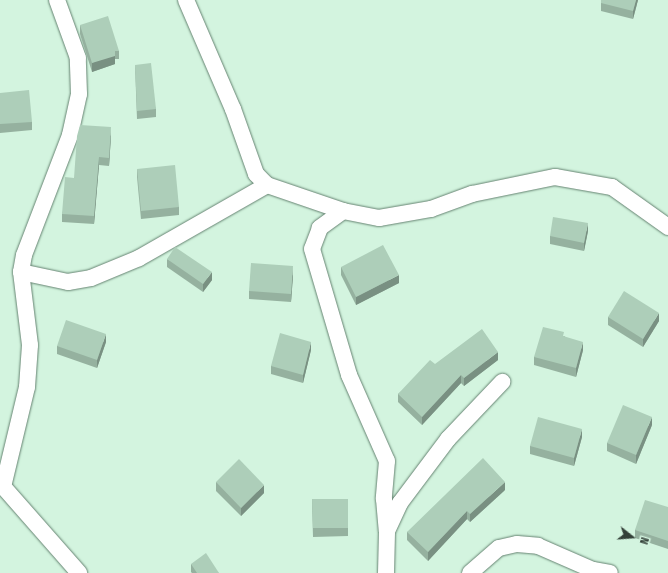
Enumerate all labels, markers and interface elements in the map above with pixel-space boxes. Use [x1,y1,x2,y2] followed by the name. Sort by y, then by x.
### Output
[612,517,652,557] north arrow
[637,536,651,546] text: N

